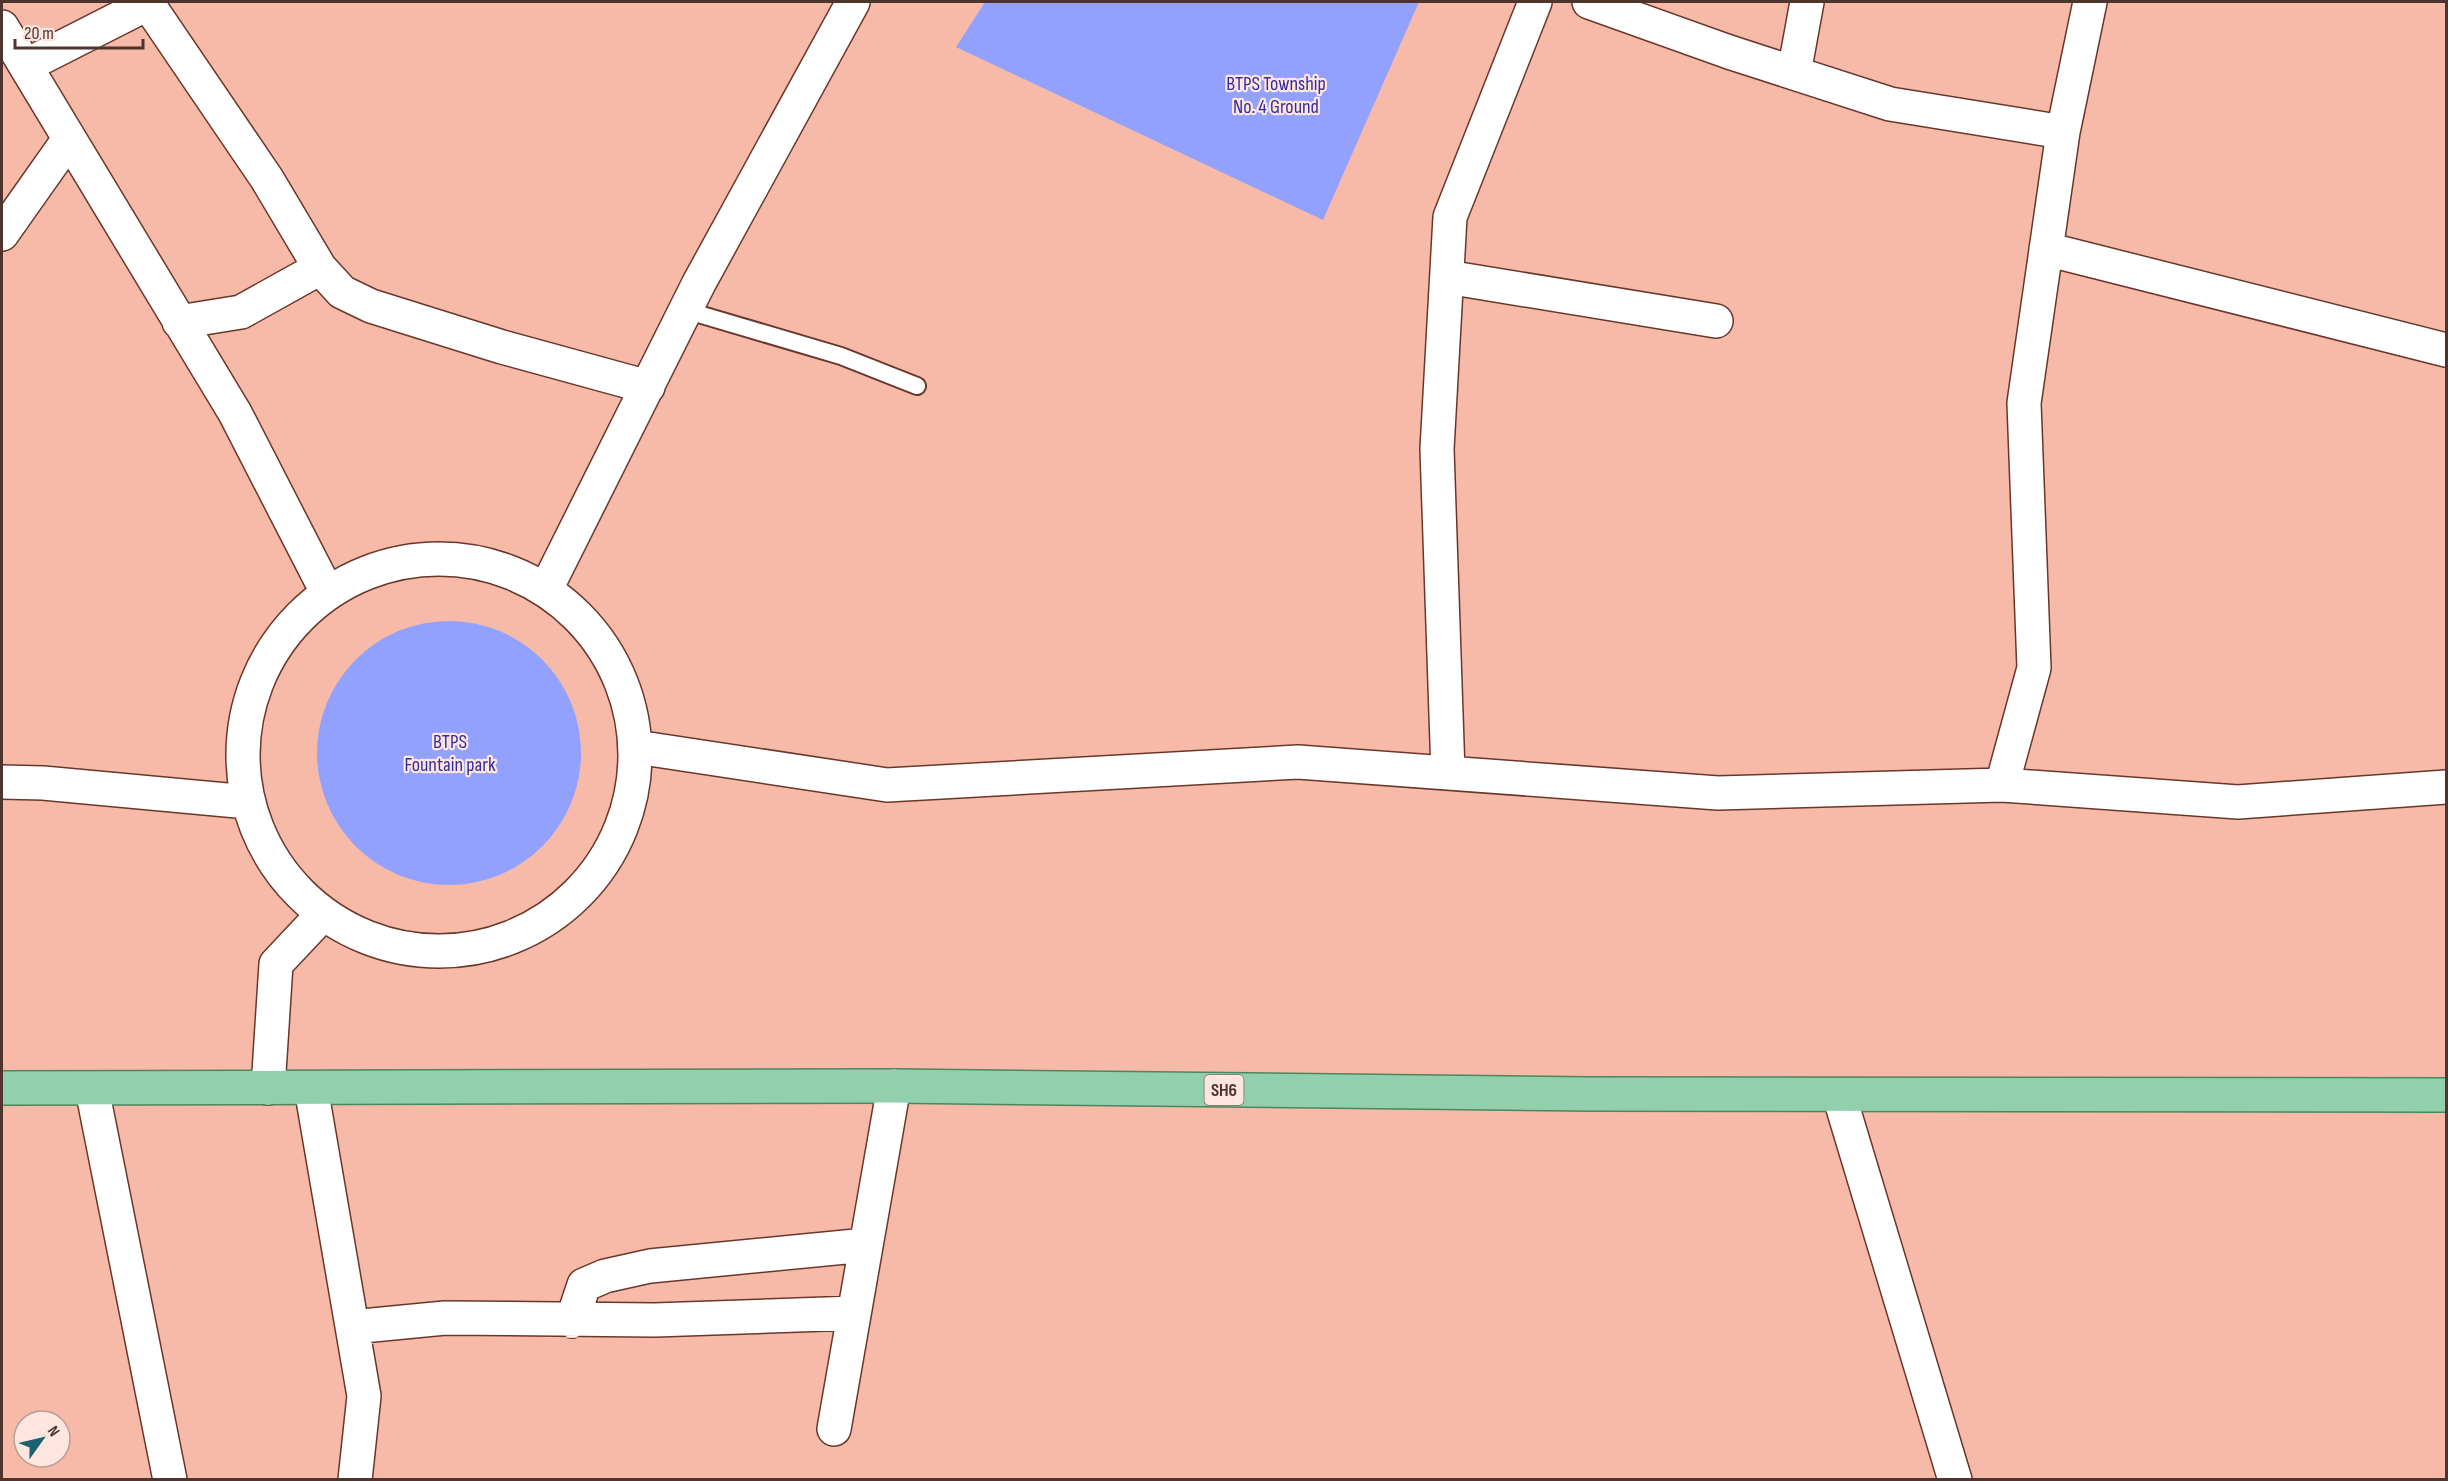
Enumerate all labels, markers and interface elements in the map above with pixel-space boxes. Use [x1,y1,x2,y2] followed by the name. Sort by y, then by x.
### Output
[15,12,142,50] scale bar
[24,23,54,44] text: 20 m
[1226,72,1326,119] park label: BTPS Township No. 4 Ground
[404,730,496,777] park label: BTPS Fountain park
[1204,1075,1244,1105] road number: SH6
[12,1409,72,1469] north arrow
[43,1423,63,1440] text: N

